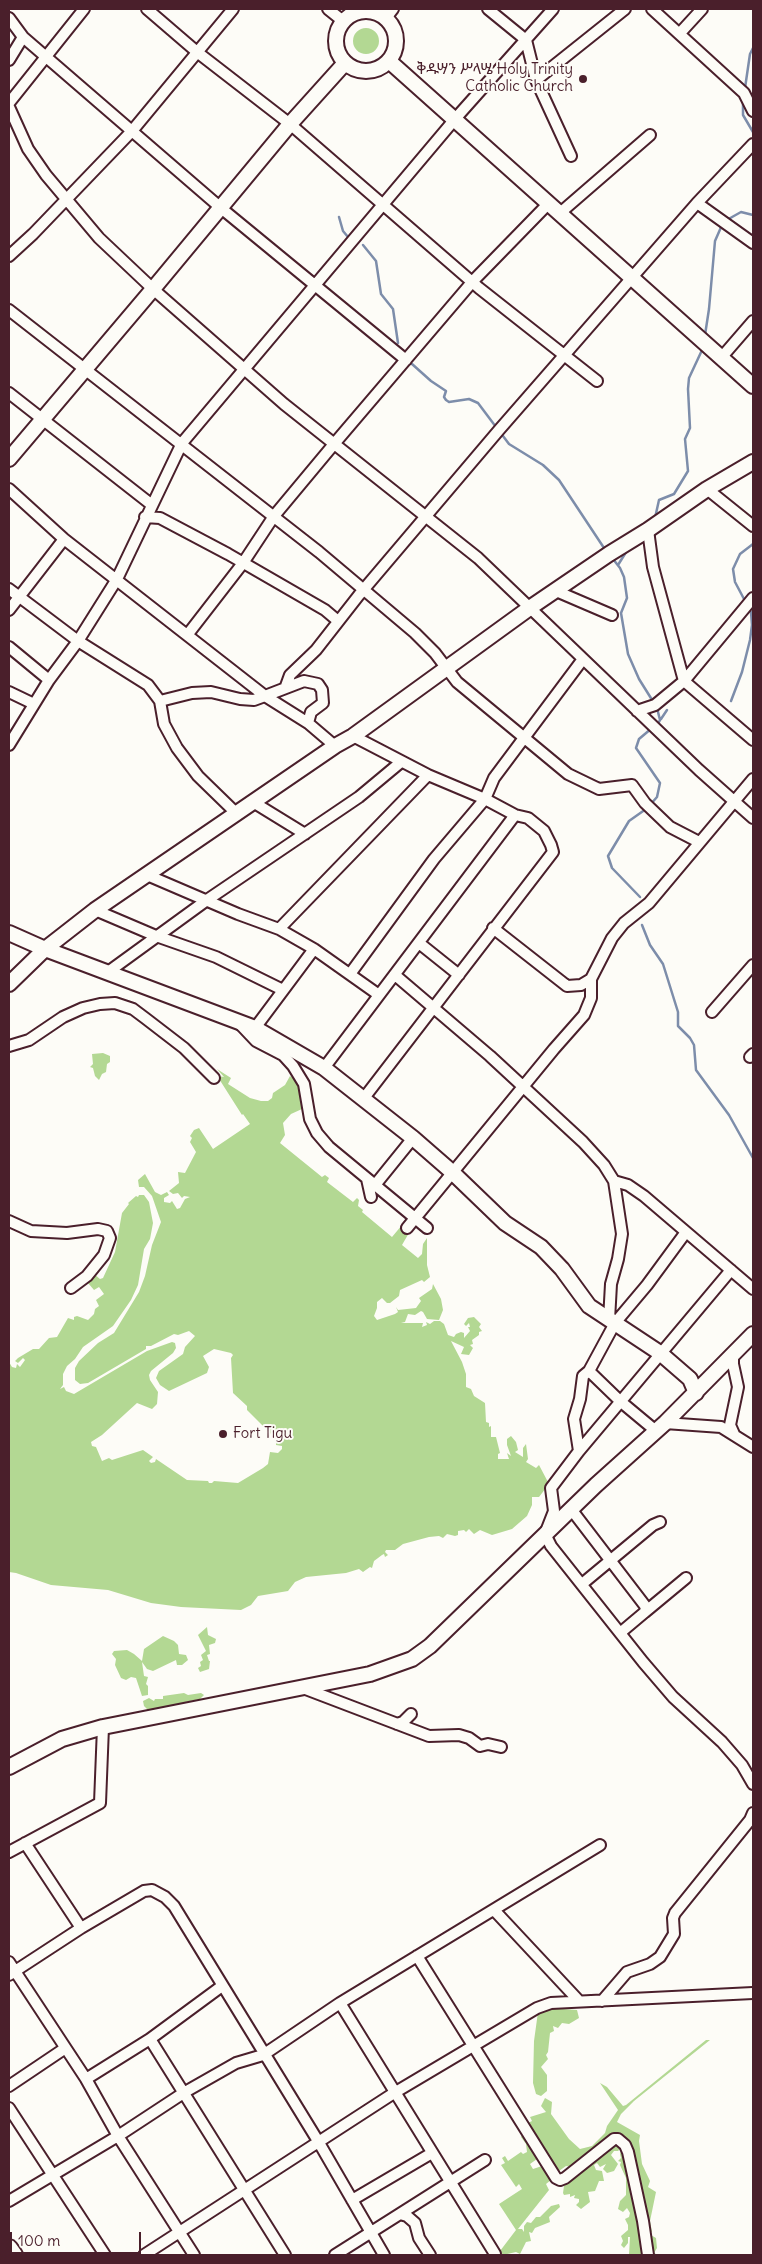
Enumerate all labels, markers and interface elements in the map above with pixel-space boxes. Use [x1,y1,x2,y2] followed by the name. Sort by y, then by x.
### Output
[416,61,573,96] place label: ቅዱሣን ሥላሤ Holy Trinity Catholic Church
[577,73,589,85] marker: ቅዱሣን ሥላሤ Holy Trinity Catholic Church
[233,1425,292,1443] place label: Fort Tigu
[217,1428,229,1440] marker: Fort Tigu
[12,2222,144,2254] scale bar
[18,2231,60,2250] text: 100 m

